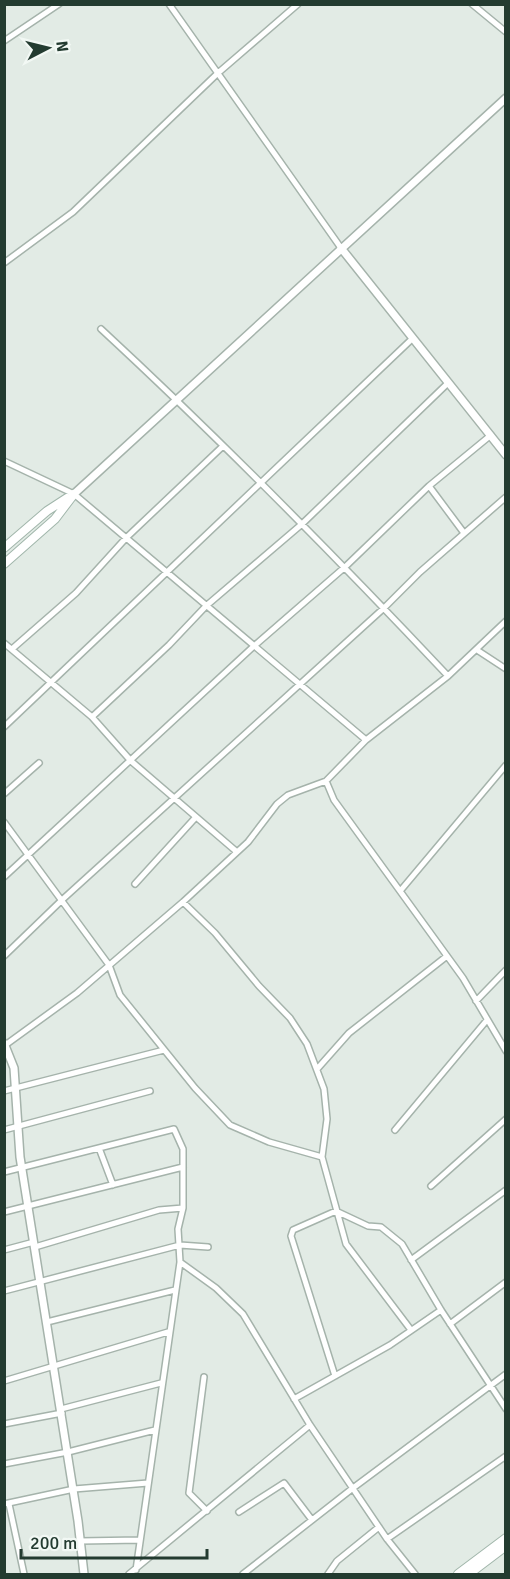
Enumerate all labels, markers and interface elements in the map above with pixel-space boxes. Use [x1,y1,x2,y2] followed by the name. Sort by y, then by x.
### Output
[18,18,78,78] north arrow
[51,40,72,53] text: N
[21,1522,207,1560] scale bar
[30,1532,77,1554] text: 200 m

